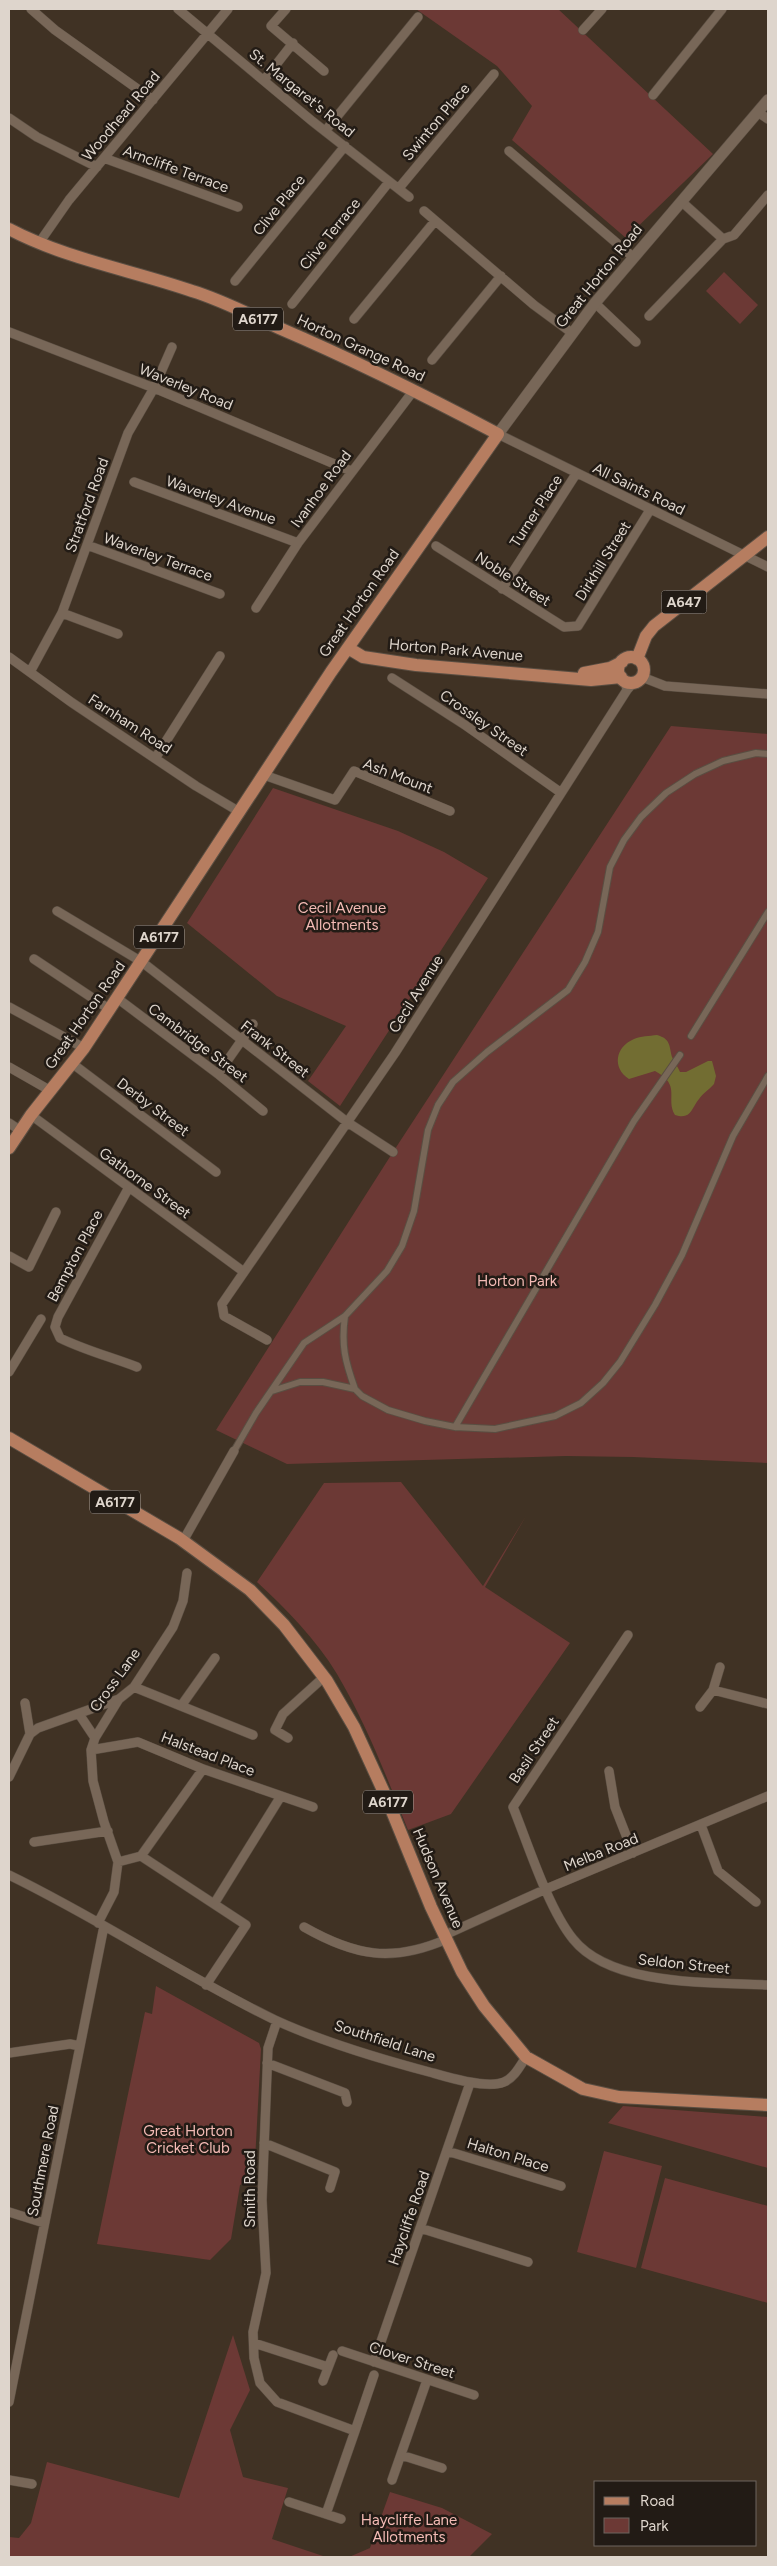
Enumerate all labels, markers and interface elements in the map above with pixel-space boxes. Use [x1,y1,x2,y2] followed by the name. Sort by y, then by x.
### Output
[246,45,358,141] street label: St. Margaret's Road
[78,68,164,164] street label: Woodhead Road
[399,80,473,164] street label: Swinton Place
[121,142,231,196] street label: Arncliffe Terrace
[249,171,309,239] street label: Clive Place
[296,195,364,273] street label: Clive Terrace
[552,221,646,331] street label: Great Horton Road
[233,308,283,330] road number: A6177
[294,310,428,386] street label: Horton Grange Road
[136,360,236,414] street label: Waverley Road
[287,447,355,531] street label: Ivanhoe Road
[62,455,112,555] street label: Stratford Road
[590,459,688,519] street label: All Saints Road
[164,472,278,528] street label: Waverley Avenue
[506,472,566,550] street label: Turner Place
[571,518,635,604] street label: Dirkhill Street
[101,529,215,585] street label: Waverley Terrace
[315,546,403,660] street label: Great Horton Road
[472,548,554,610] street label: Noble Street
[662,590,706,614] road number: A647
[388,635,524,665] street label: Horton Park Avenue
[436,686,532,760] street label: Crossley Street
[85,690,175,758] street label: Farnham Road
[361,755,436,798] street label: Ash Mount
[298,899,386,934] park label: Cecil Avenue Allotments
[134,926,184,949] road number: A6177
[385,952,447,1036] street label: Cecil Avenue
[41,958,129,1072] street label: Great Horton Road
[145,1000,252,1087] street label: Cambridge Street
[237,1017,313,1082] street label: Frank Street
[113,1074,193,1140] street label: Derby Street
[96,1144,195,1223] street label: Gathorne Street
[43,1207,107,1305] street label: Bempton Place
[477,1272,558,1290] park label: Horton Park
[90,1490,140,1514] road number: A6177
[86,1645,144,1715] street label: Cross Lane
[505,1713,563,1787] street label: Basil Street
[159,1728,257,1780] street label: Halstead Place
[363,1790,413,1814] road number: A6177
[409,1825,467,1931] street label: Hudson Avenue
[561,1829,641,1875] street label: Melba Road
[637,1950,731,1978] street label: Seldon Street
[332,2016,438,2066] street label: Southfield Lane
[23,2104,63,2218] street label: Southmere Road
[143,2122,233,2157] park label: Great Horton Cricket Club
[465,2134,551,2176] street label: Halton Place
[241,2150,259,2228] street label: Smith Road
[384,2168,434,2268] street label: Haycliffe Road
[367,2338,458,2382] street label: Clover Street
[594,2481,757,2546] legend
[640,2492,675,2510] text: Road
[361,2511,457,2546] park label: Haycliffe Lane Allotments
[640,2517,669,2535] text: Park

